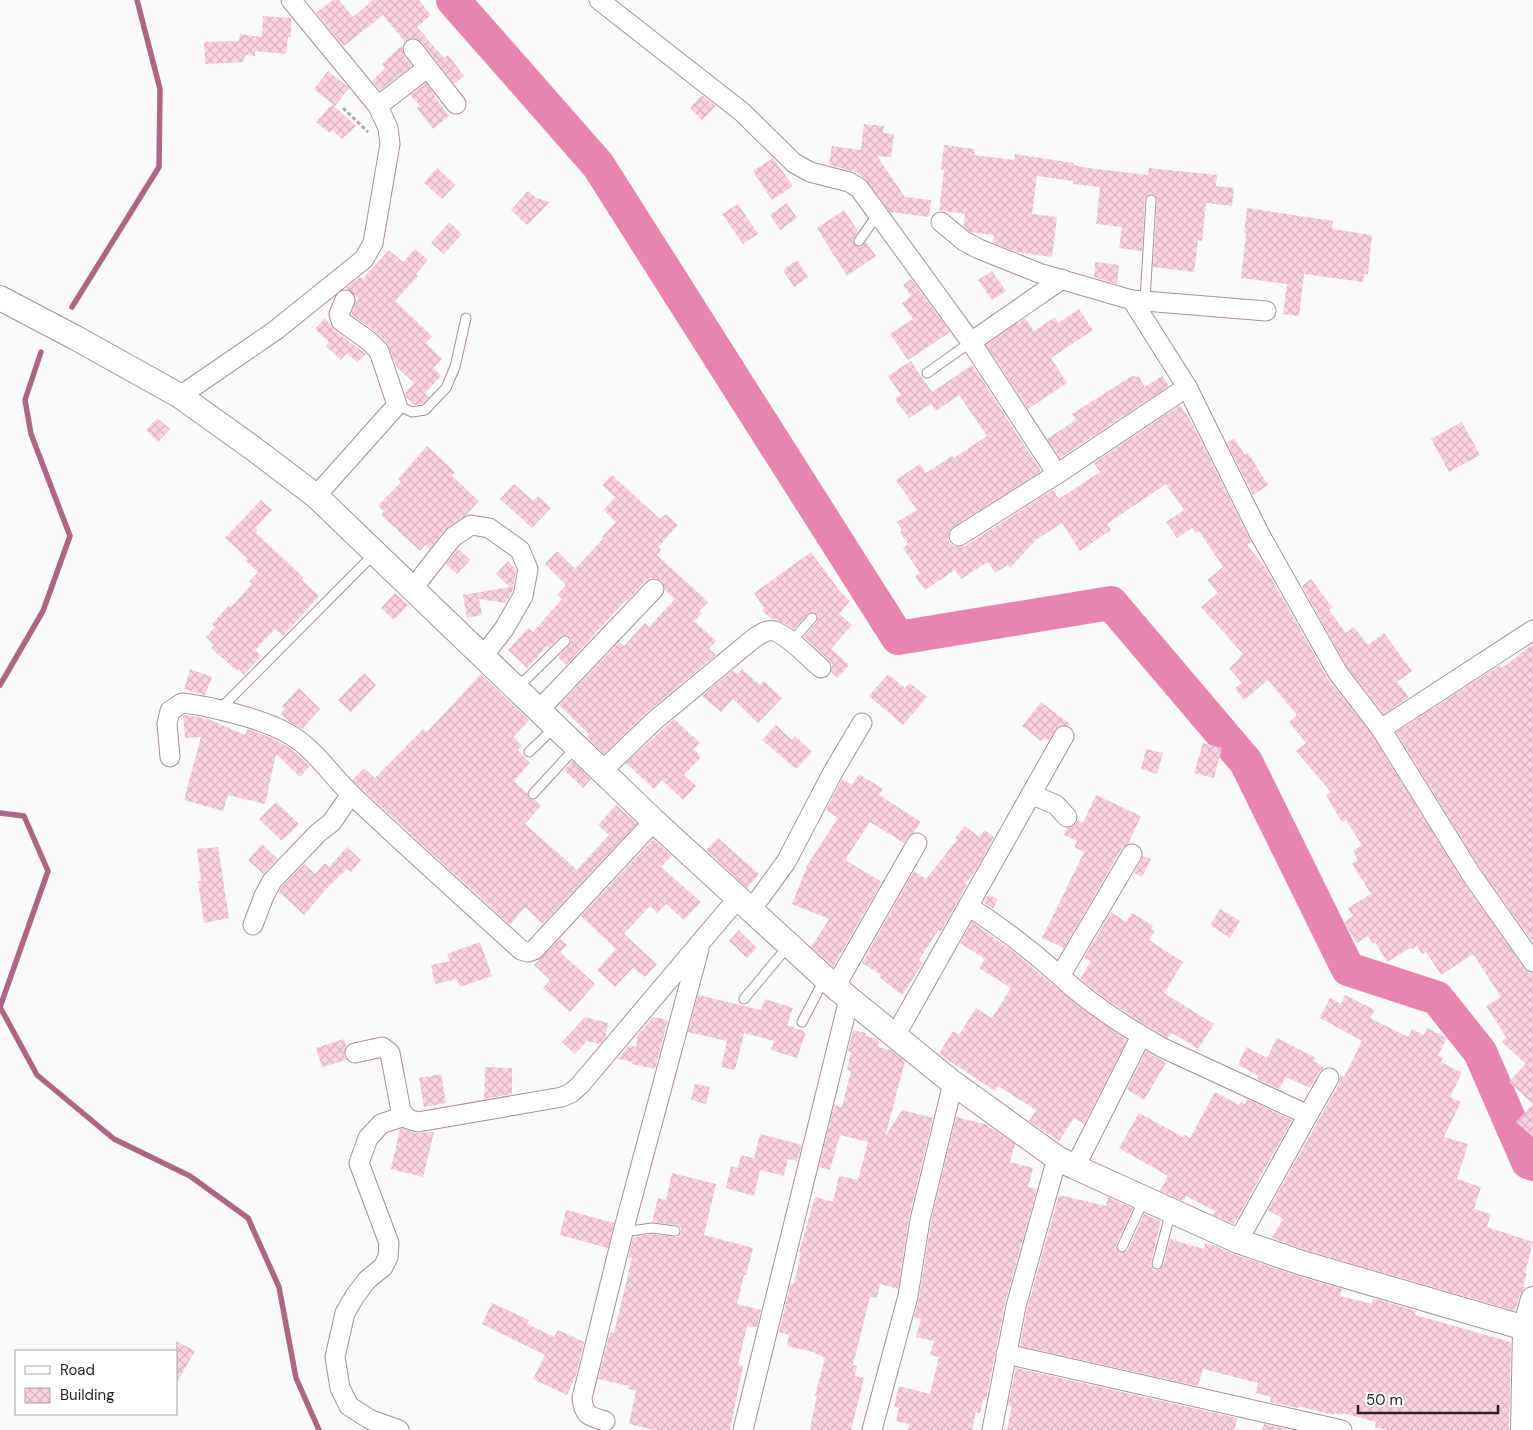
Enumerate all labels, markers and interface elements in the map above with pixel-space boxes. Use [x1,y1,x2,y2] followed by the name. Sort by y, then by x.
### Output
[15,1350,178,1415] legend
[60,1360,95,1380] text: Road
[1358,1382,1498,1414] scale bar
[60,1385,115,1405] text: Building
[1366,1390,1403,1410] text: 50 m

